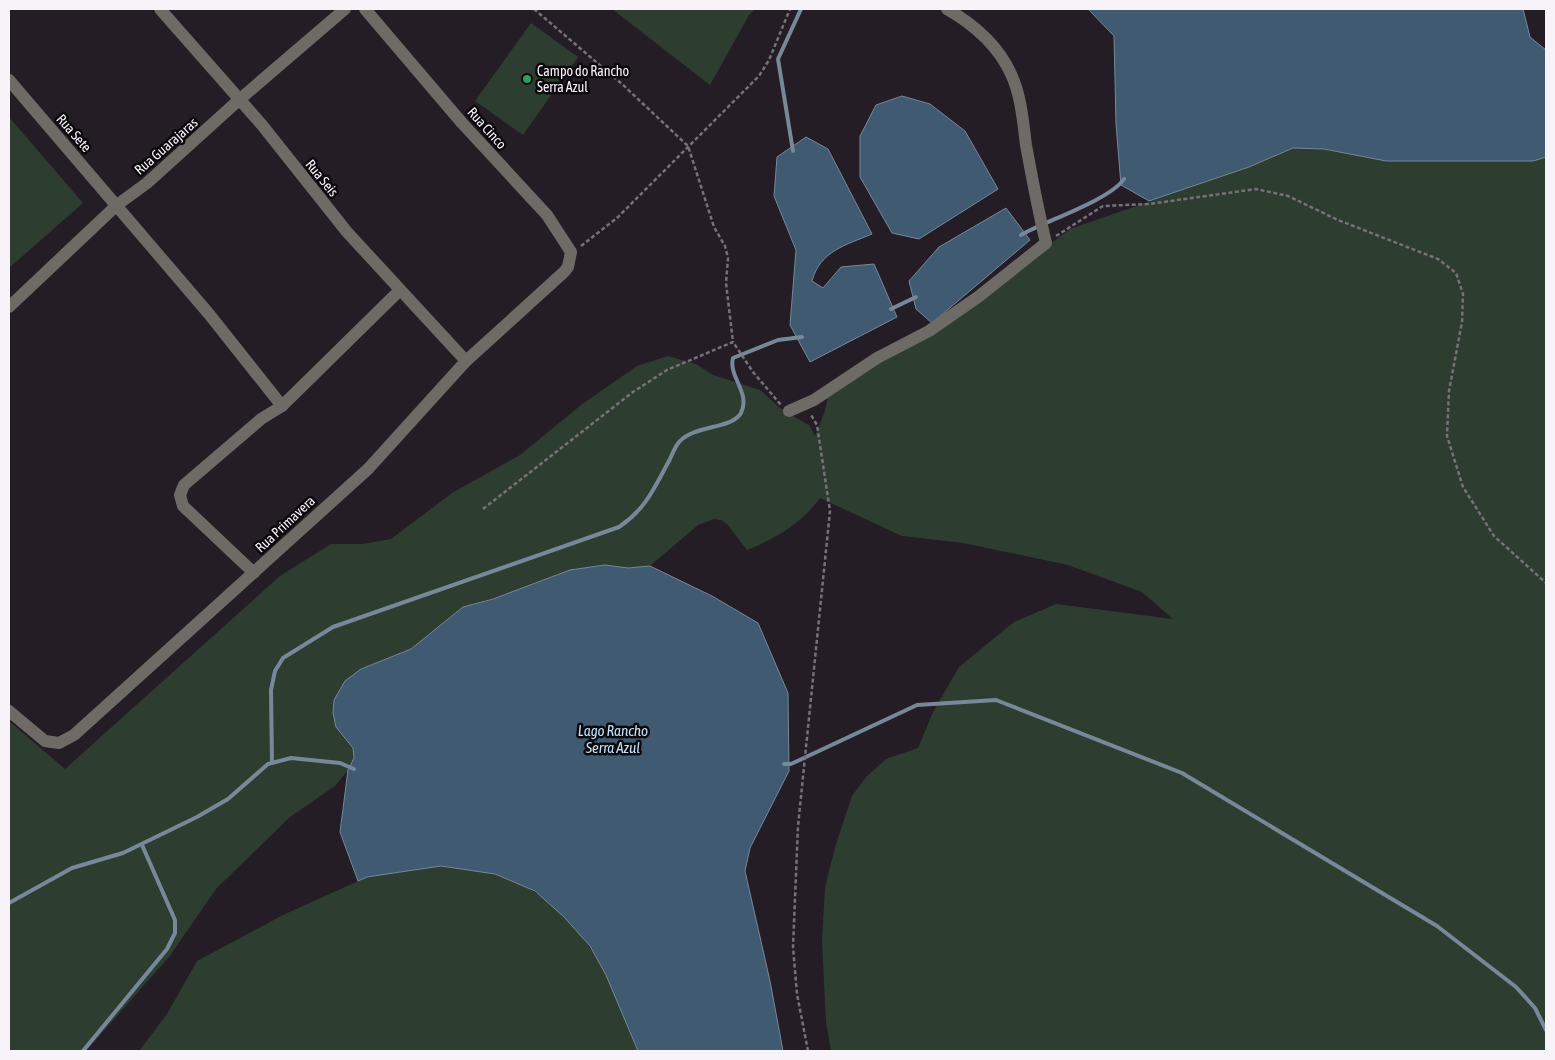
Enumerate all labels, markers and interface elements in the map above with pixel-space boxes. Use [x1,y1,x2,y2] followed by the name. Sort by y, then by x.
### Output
[537,63,629,95] place label: Campo do Rancho Serra Azul
[521,73,533,85] marker: Campo do Rancho Serra Azul
[464,104,510,152] street label: Rua Cinco
[53,111,95,155] street label: Rua Sete
[131,114,201,178] street label: Rua Guarajaras
[302,156,342,200] street label: Rua Seis
[252,492,318,556] street label: Rua Primavera
[578,722,648,756] water label: Lago Rancho Serra Azul

